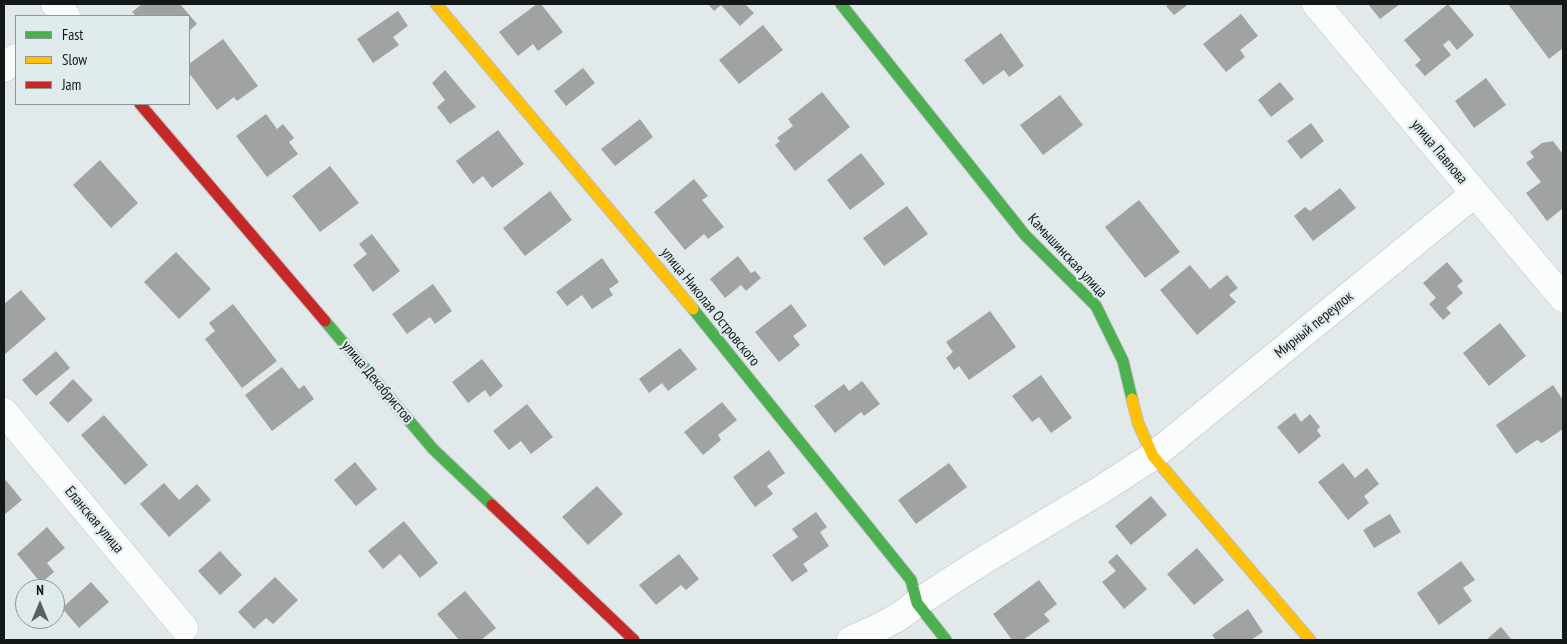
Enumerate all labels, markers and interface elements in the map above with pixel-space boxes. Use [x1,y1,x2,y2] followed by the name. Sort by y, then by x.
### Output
[15,15,190,105] legend
[62,25,83,44] text: Fast
[62,50,87,69] text: Slow
[62,75,81,94] text: Jam
[1407,116,1471,188] street label: улица Павлова
[1024,210,1110,302] street label: Камышинская улица
[657,244,763,370] street label: улица Николая Островского
[1271,288,1357,362] street label: Мирный переулок
[337,337,417,427] street label: улица Декабристов
[61,483,127,557] street label: Еланская улица
[15,579,65,629] north arrow
[36,581,44,599] text: N

